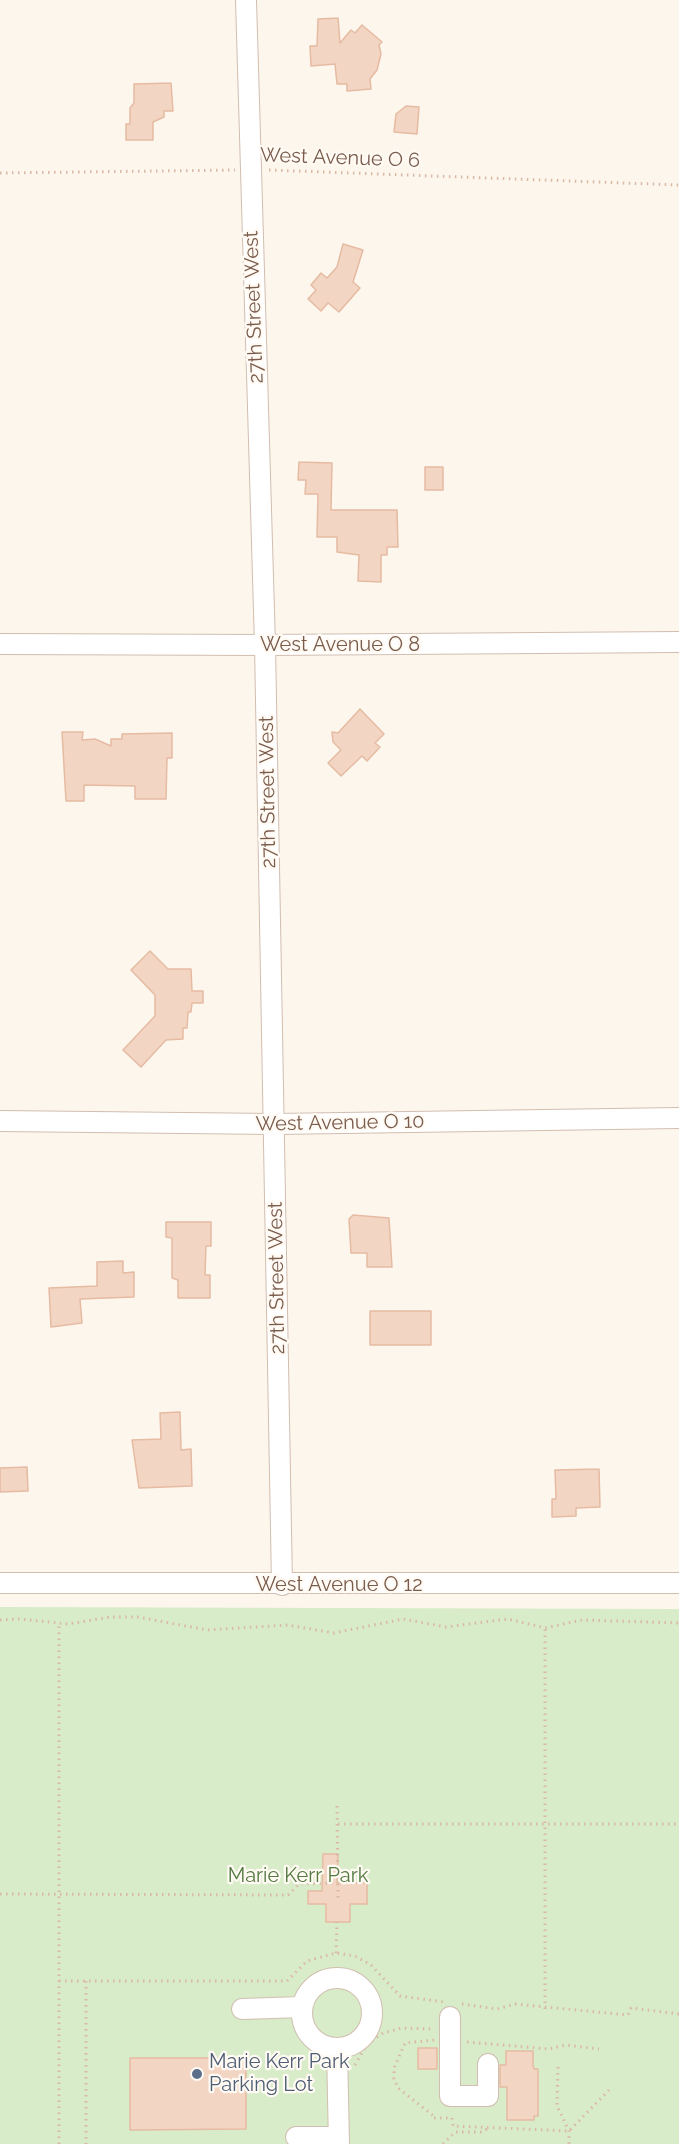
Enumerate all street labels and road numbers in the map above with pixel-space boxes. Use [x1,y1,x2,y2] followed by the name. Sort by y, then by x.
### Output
[260,143,420,173] street label: West Avenue O 6
[239,230,269,384] street label: 27th Street West
[260,633,420,657] street label: West Avenue O 8
[255,715,281,869] street label: 27th Street West
[255,1110,425,1136] street label: West Avenue O 10
[264,1201,290,1355] street label: 27th Street West
[255,1573,423,1597] street label: West Avenue O 12

